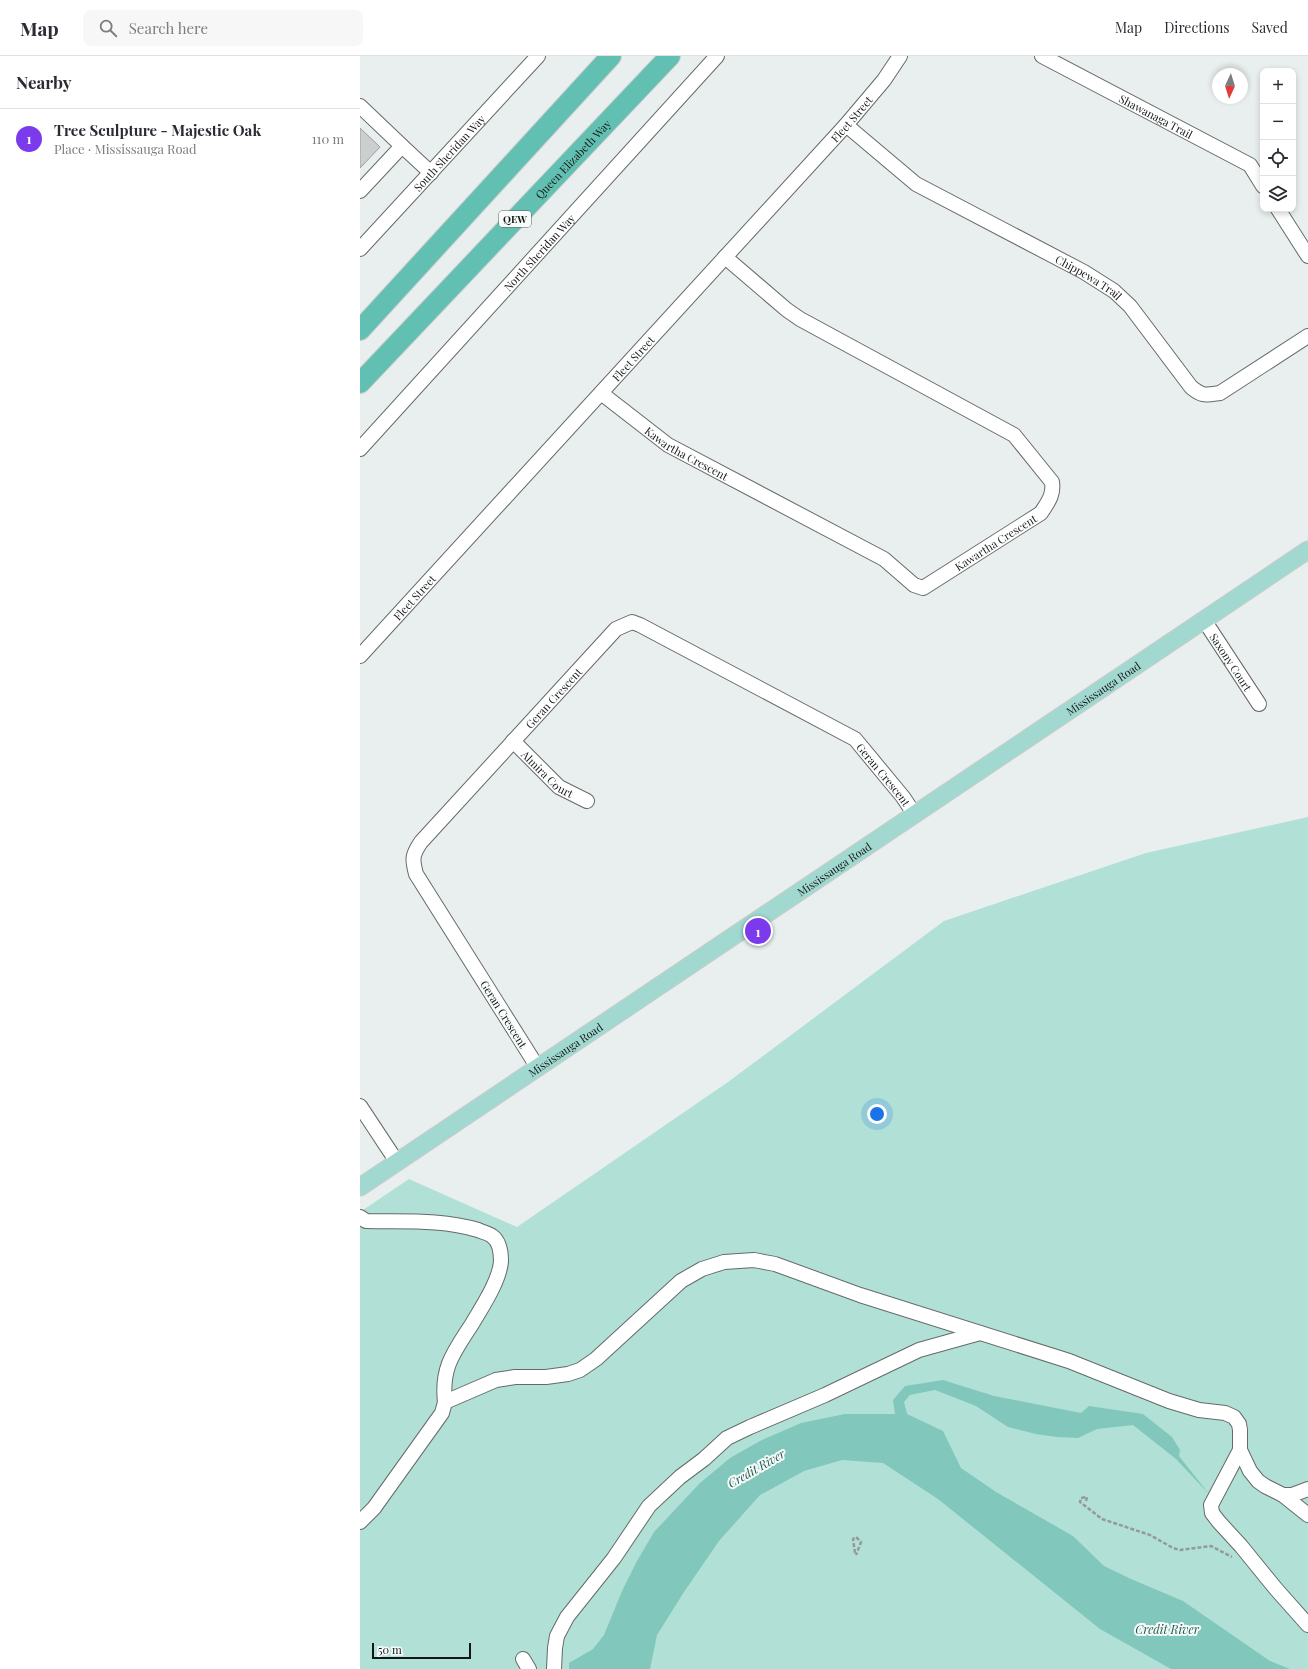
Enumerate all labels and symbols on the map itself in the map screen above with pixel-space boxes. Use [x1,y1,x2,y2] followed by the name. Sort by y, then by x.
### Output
[1212,68,1248,104] north arrow
[1117,90,1196,141] street label: Shawanaga Trail
[827,92,875,145] street label: Fleet Street
[410,111,488,194] street label: South Sheridan Way
[531,116,614,202] street label: Queen Elizabeth Way
[500,210,578,294] street label: North Sheridan Way
[499,211,531,227] road number: QEW
[1053,251,1126,303] street label: Chippewa Trail
[608,332,657,384] street label: Fleet Street
[642,423,731,483] street label: Kawartha Crescent
[952,510,1039,574] street label: Kawartha Crescent
[389,571,439,623] street label: Fleet Street
[1207,630,1256,694] street label: Saxony Court
[1063,657,1143,718] street label: Mississauga Road
[522,664,585,731] street label: Geran Crescent
[854,740,914,809] street label: Geran Crescent
[518,746,576,801] street label: Almira Court
[794,838,875,899] street label: Mississauga Road
[745,916,771,946] pin: 1
[477,977,531,1051] street label: Geran Crescent
[525,1019,606,1080] street label: Mississauga Road
[867,1104,887,1124] your location
[724,1445,788,1491] water label: Credit River
[1135,1621,1200,1637] water label: Credit River
[372,1641,471,1660] scale bar

